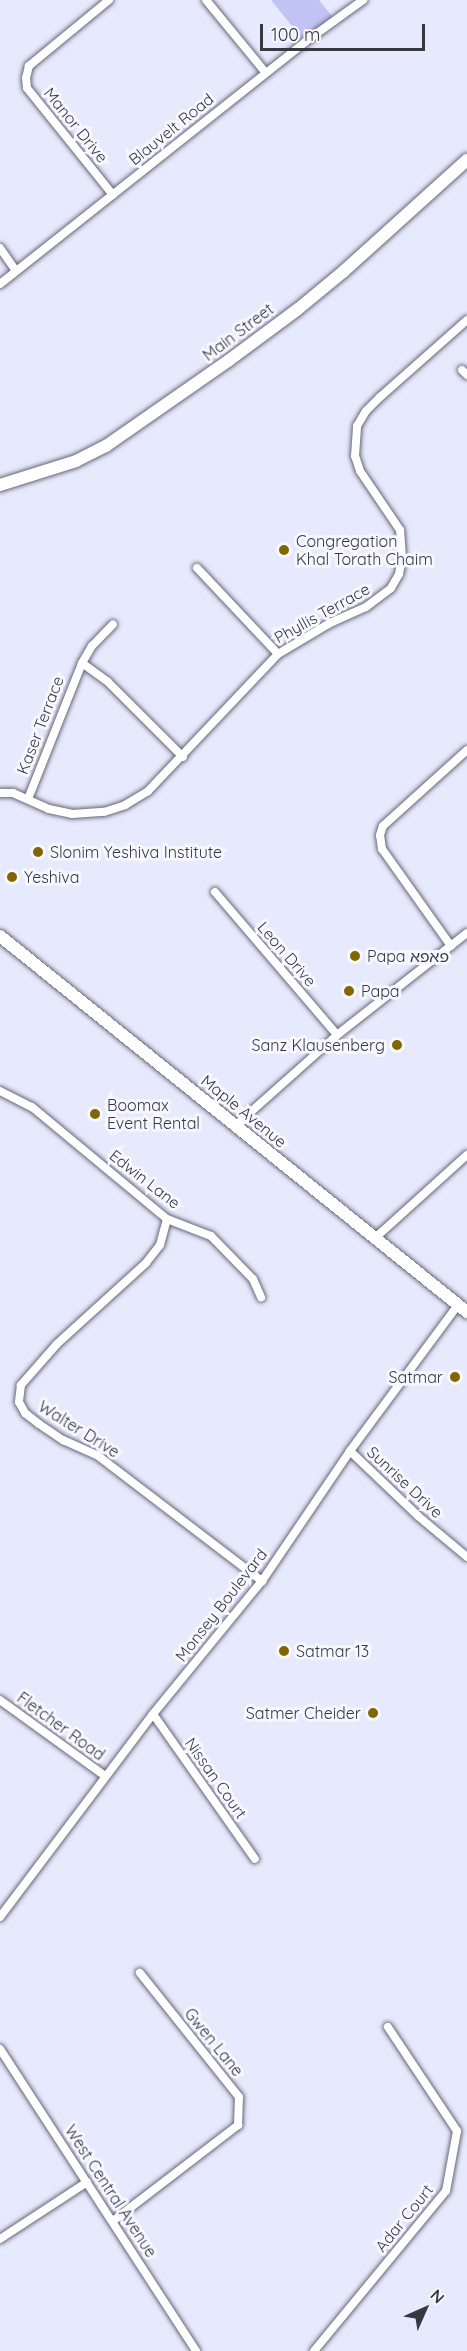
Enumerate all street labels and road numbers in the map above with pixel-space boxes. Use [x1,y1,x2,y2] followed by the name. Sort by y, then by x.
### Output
[40,84,112,166] street label: Manor Drive
[125,89,217,169] street label: Blauvelt Road
[199,299,277,365] street label: Main Street
[271,579,373,647] street label: Phyllis Terrace
[12,673,68,777] street label: Kaser Terrace
[254,918,320,990] street label: Leon Drive
[197,1071,291,1151] street label: Maple Avenue
[106,1145,184,1213] street label: Edwin Lane
[35,1396,123,1462] street label: Walter Drive
[363,1442,447,1522] street label: Sunrise Drive
[171,1545,271,1665] street label: Monsey Boulevard
[13,1688,109,1764] street label: Fletcher Road
[181,1734,251,1822] street label: Nissan Court
[181,2004,247,2080] street label: Gwen Lane
[61,2121,161,2261] street label: West Central Avenue
[371,2180,437,2256] street label: Adar Court

